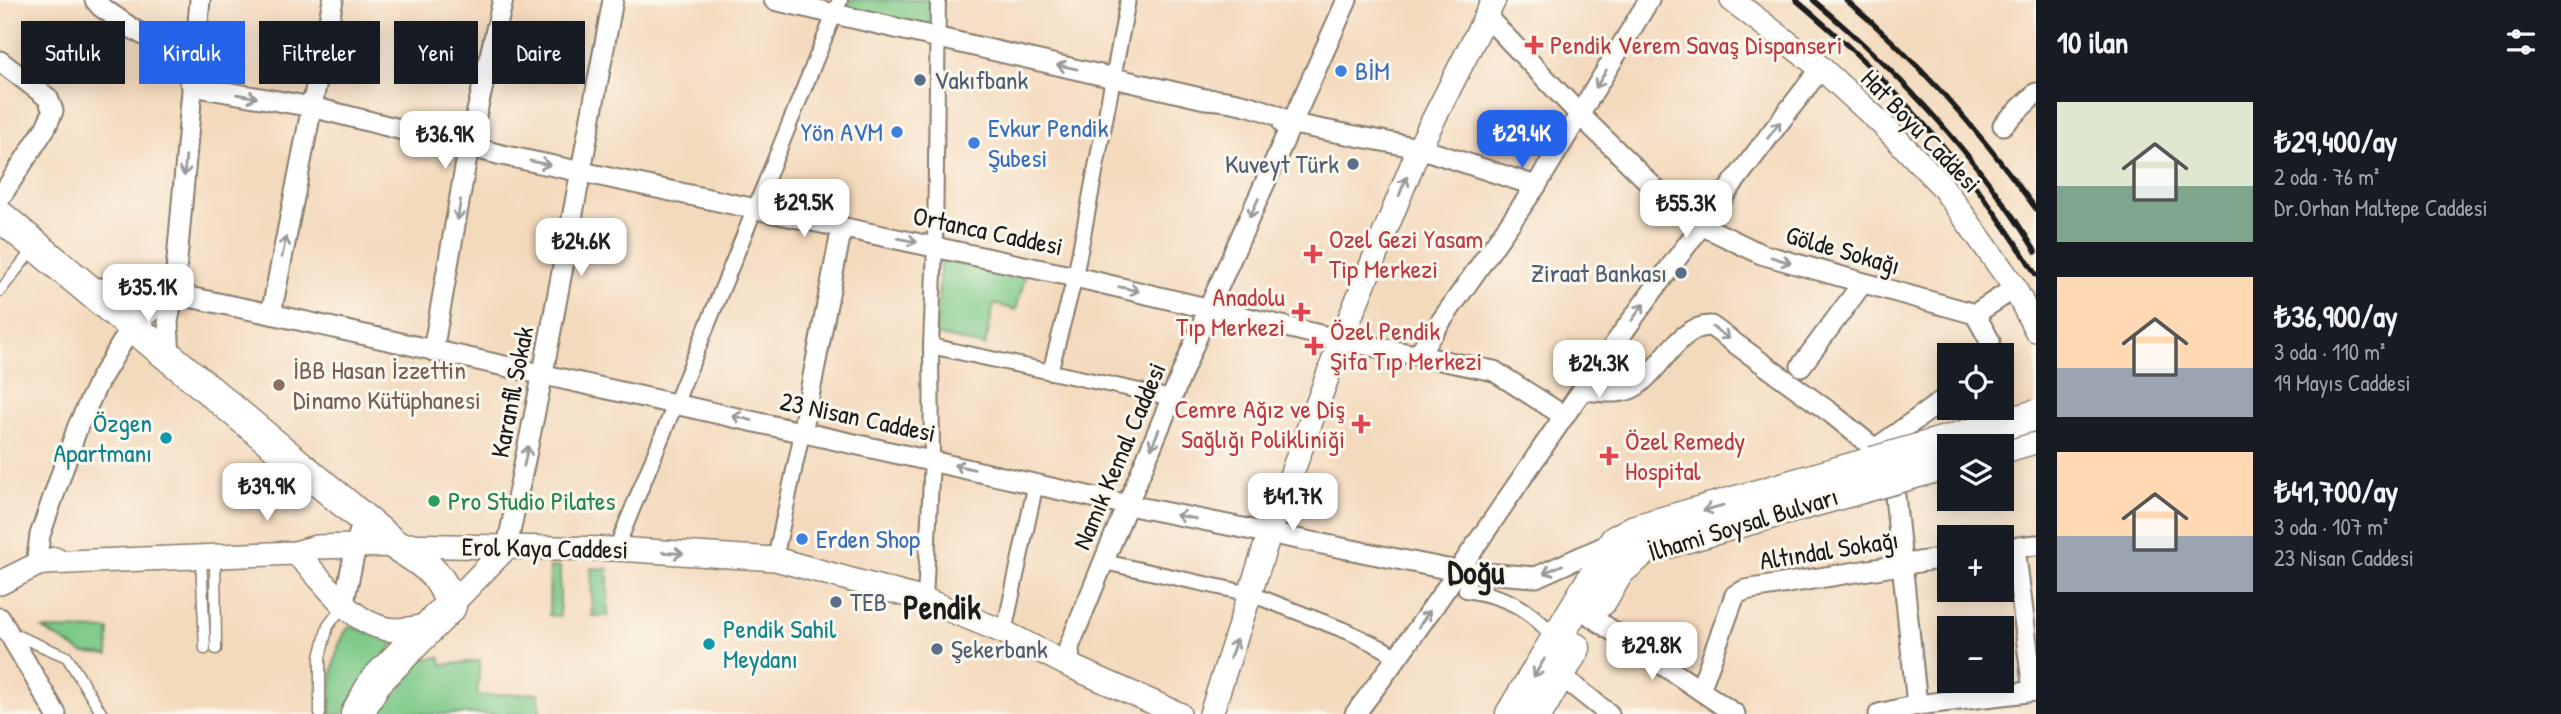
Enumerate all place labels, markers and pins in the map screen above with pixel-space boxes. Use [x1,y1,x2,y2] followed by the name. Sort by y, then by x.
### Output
[1550,27,1842,62] place label: Pendik Verem Savaş Dispanseri
[1524,35,1544,55] marker: Pendik Verem Savaş Dispanseri
[1355,53,1390,88] place label: BİM
[934,62,1028,97] place label: Vakıfbank
[1333,63,1349,79] marker: BİM
[912,72,928,88] marker: Vakıfbank
[988,110,1109,175] place label: Evkur Pendik Şubesi
[1465,110,1579,170] pin: ₺29.4K
[388,111,502,171] pin: ₺36.9K
[801,114,883,149] place label: Yön AVM
[889,124,905,140] marker: Yön AVM
[966,135,982,151] marker: Evkur Pendik Şubesi
[1225,146,1339,181] place label: Kuveyt Türk
[1345,156,1361,172] marker: Kuveyt Türk
[747,180,861,239] pin: ₺29.5K
[1629,180,1743,240] pin: ₺55.3K
[524,218,638,278] pin: ₺24.6K
[1329,221,1483,286] place label: Ozel Gezi Yasam Tip Merkezi
[1303,244,1323,264] marker: Ozel Gezi Yasam Tip Merkezi
[1531,255,1667,290] place label: Ziraat Bankası
[91,264,205,324] pin: ₺35.1K
[1673,265,1689,281] marker: Ziraat Bankası
[1176,279,1285,344] place label: Anadolu Tıp Merkezi
[1291,302,1311,322] marker: Anadolu Tıp Merkezi
[1330,313,1482,378] place label: Özel Pendik Şifa Tıp Merkezi
[1304,336,1324,356] marker: Özel Pendik Şifa Tıp Merkezi
[1542,340,1656,400] pin: ₺24.3K
[293,352,481,417] place label: İBB Hasan İzzettin Dinamo Kütüphanesi
[271,377,287,393] marker: İBB Hasan İzzettin Dinamo Kütüphanesi
[1174,391,1345,456] place label: Cemre Ağız ve Diş Sağlığı Polikliniği
[54,405,152,470] place label: Özgen Apartmanı
[1351,414,1371,434] marker: Cemre Ağız ve Diş Sağlığı Polikliniği
[1625,423,1745,488] place label: Özel Remedy Hospital
[158,430,174,446] marker: Özgen Apartmanı
[1599,446,1619,466] marker: Özel Remedy Hospital
[210,463,324,523] pin: ₺39.9K
[1236,474,1350,533] pin: ₺41.7K
[448,483,615,518] place label: Pro Studio Pilates
[426,493,442,509] marker: Pro Studio Pilates
[816,521,920,556] place label: Erden Shop
[794,531,810,547] marker: Erden Shop
[850,584,887,619] place label: TEB
[828,594,844,610] marker: TEB
[723,611,836,676] place label: Pendik Sahil Meydanı
[1595,622,1709,682] pin: ₺29.8K
[951,631,1048,666] place label: Şekerbank
[701,636,717,652] marker: Pendik Sahil Meydanı
[929,641,945,657] marker: Şekerbank

